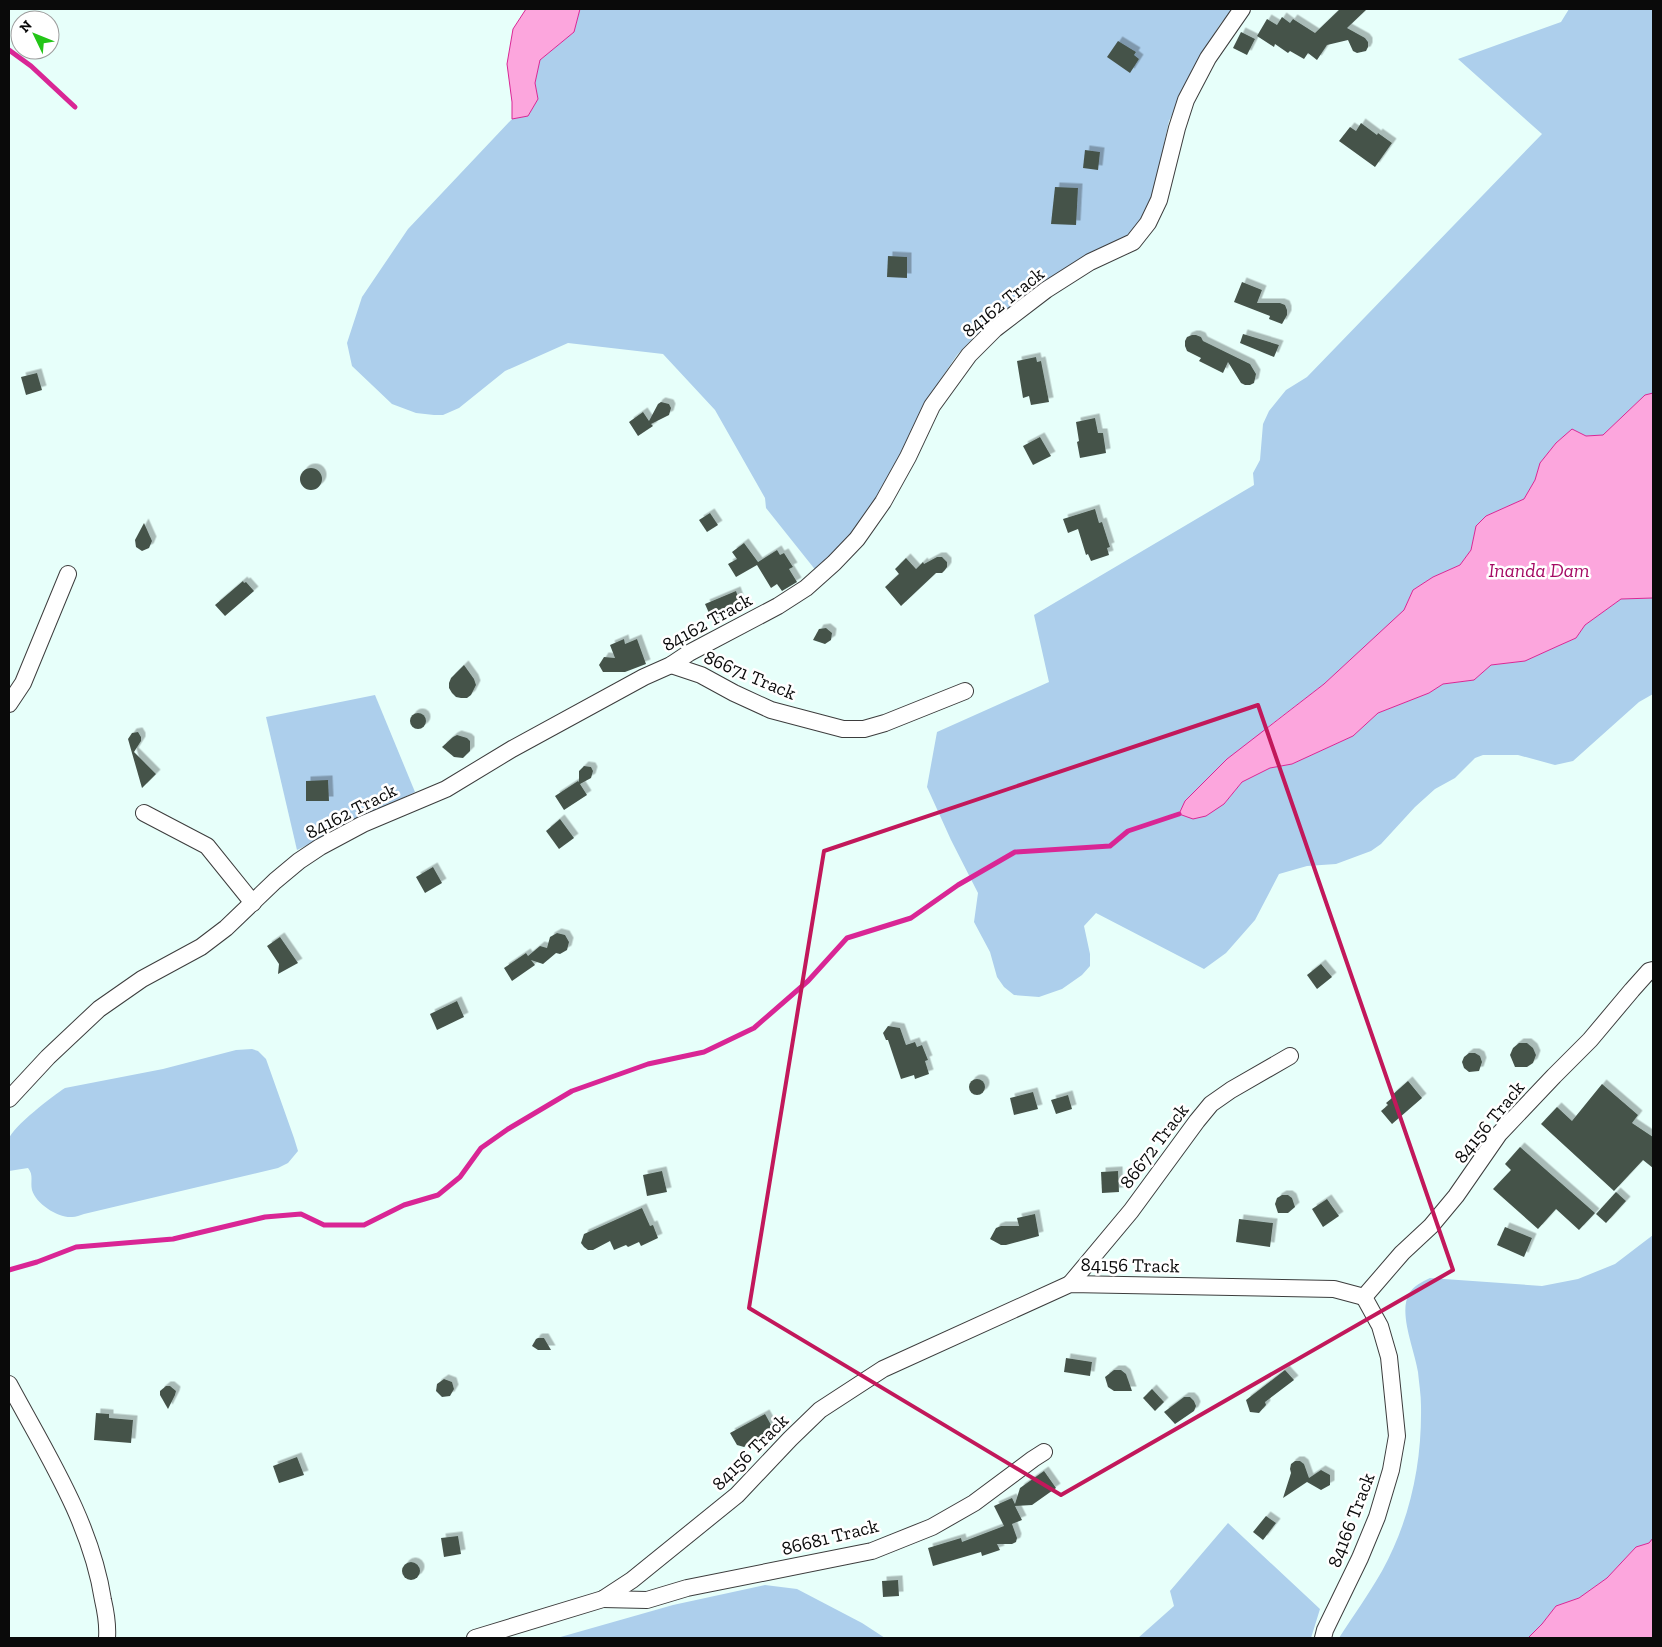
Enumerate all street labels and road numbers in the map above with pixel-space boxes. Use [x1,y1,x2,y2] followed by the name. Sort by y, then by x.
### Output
[957,262,1049,342] street label: 84162 Track
[658,588,756,656] street label: 84162 Track
[700,645,800,705] street label: 86671 Track
[302,778,400,844] street label: 84162 Track
[1449,1076,1529,1168] street label: 84156 Track
[1115,1099,1193,1193] street label: 86672 Track
[1080,1253,1180,1277] street label: 84156 Track
[707,1409,793,1495] street label: 84156 Track
[1322,1469,1380,1570] street label: 84166 Track
[779,1514,881,1560] street label: 86681 Track

